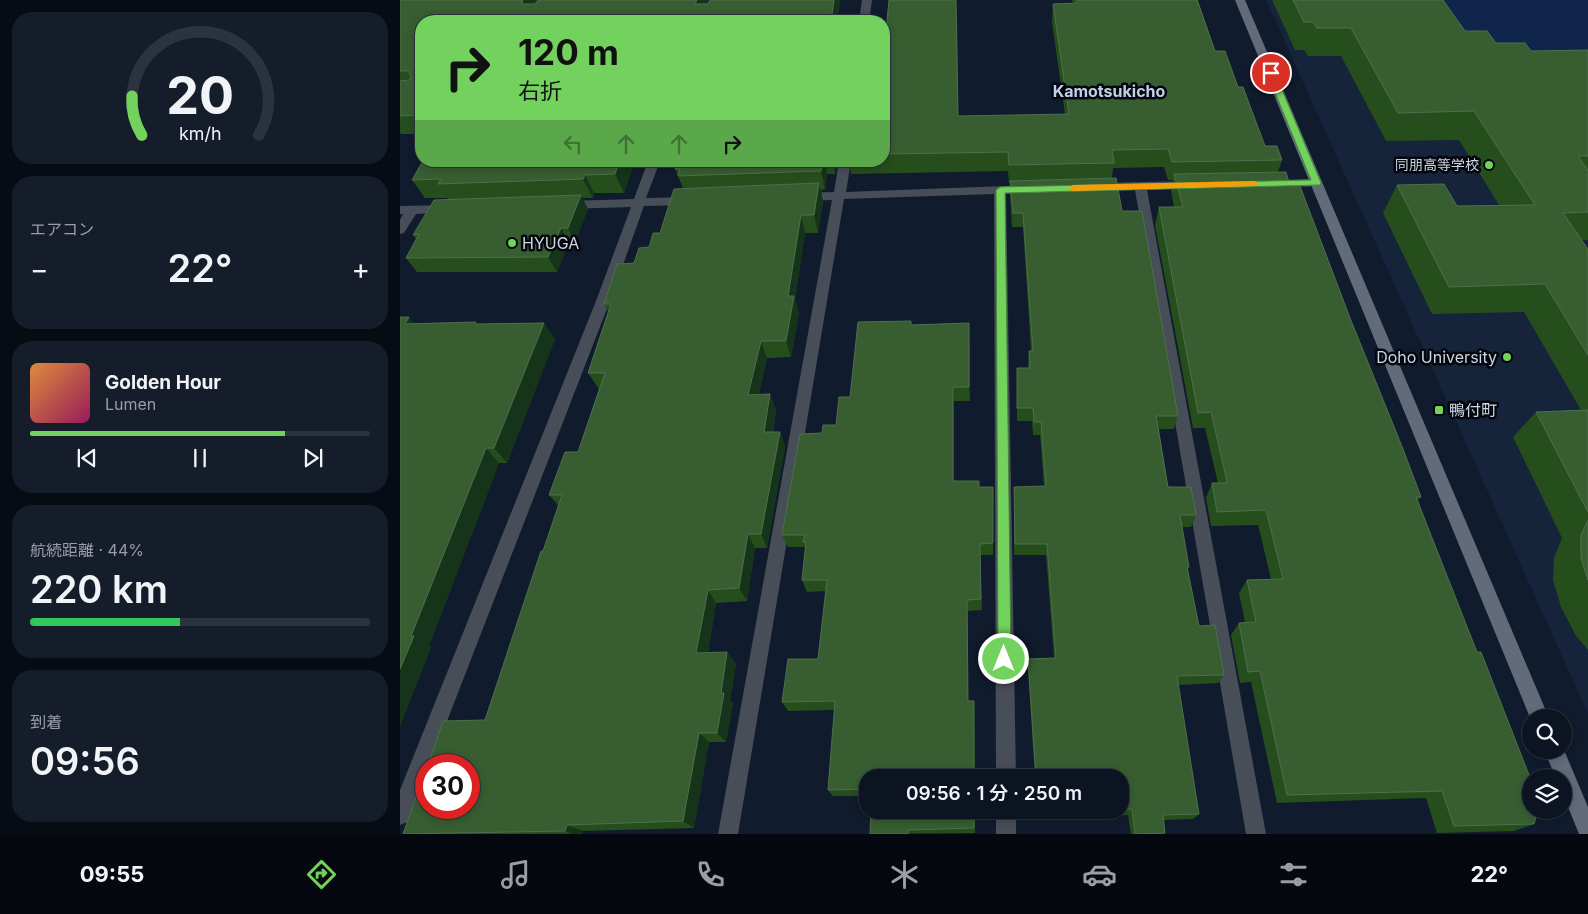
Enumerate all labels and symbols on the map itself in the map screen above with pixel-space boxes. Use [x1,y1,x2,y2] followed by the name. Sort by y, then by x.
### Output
[1250,52,1292,94] pin
[1053,81,1166,101] district label: Kamotsukicho
[1395,156,1479,173] place label: 同朋高等学校
[1483,159,1495,171] marker: 同朋高等学校
[522,233,579,253] place label: HYUGA
[506,237,518,249] marker: HYUGA
[1376,347,1497,367] place label: Doho University
[1501,351,1513,363] marker: Doho University
[1449,400,1497,420] place label: 鴨付町
[1433,404,1445,416] marker: 鴨付町
[977,632,1029,684] position arrow
[415,754,480,819] speed limit sign: 30

